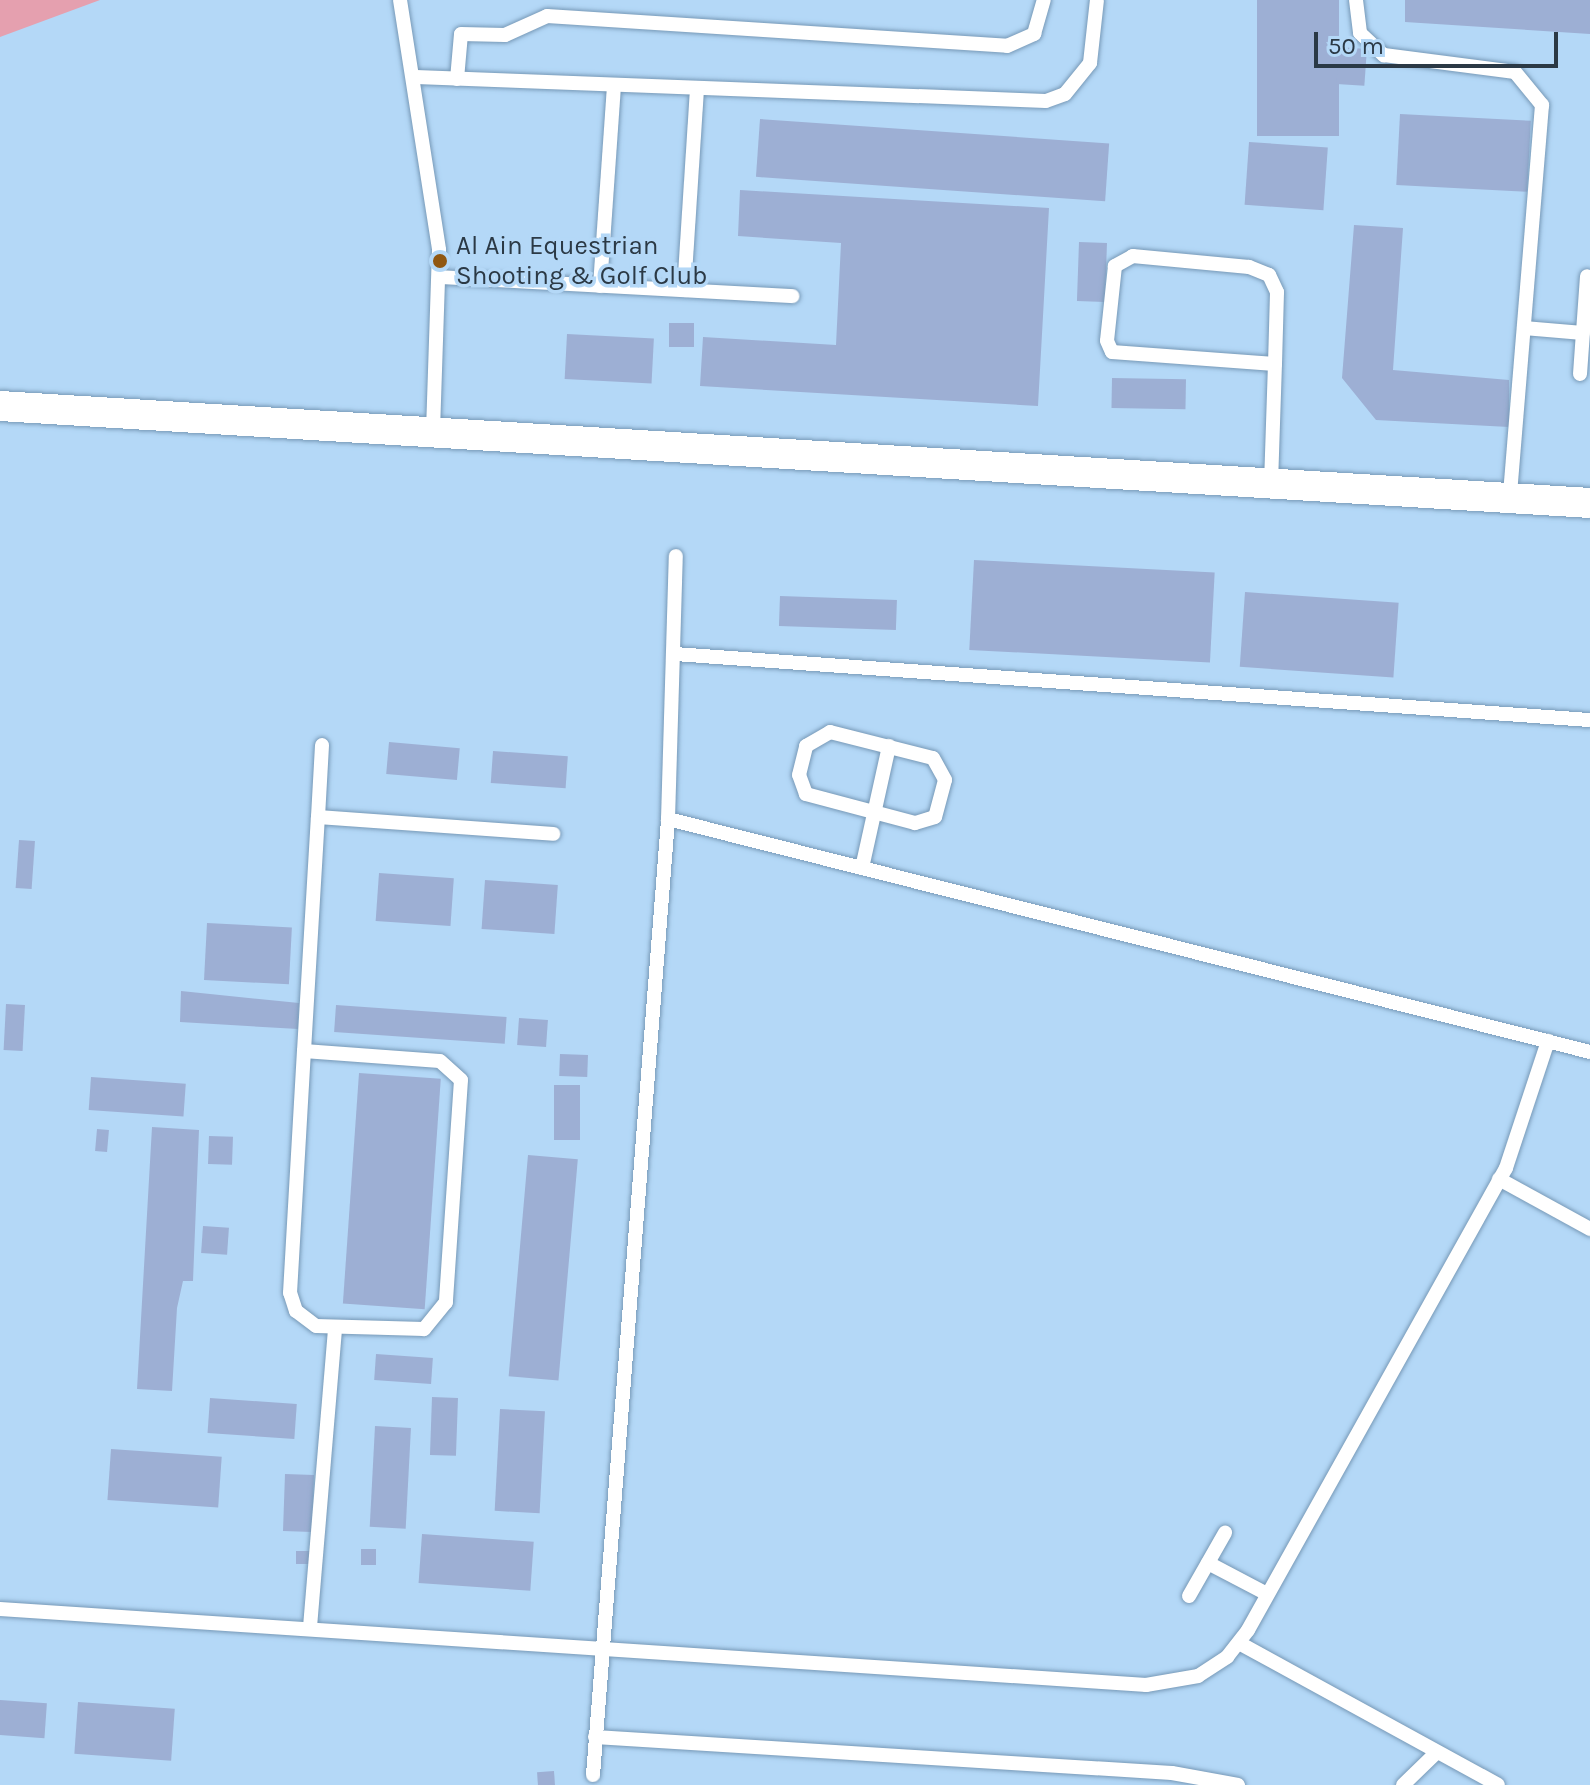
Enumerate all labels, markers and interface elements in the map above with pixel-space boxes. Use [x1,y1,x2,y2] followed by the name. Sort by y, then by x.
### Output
[1318,16,1562,66] scale bar
[1328,32,1384,60] text: 50 m
[456,230,708,292] place label: Al Ain Equestrian Shooting & Golf Club
[431,252,449,270] marker: Al Ain Equestrian Shooting & Golf Club

